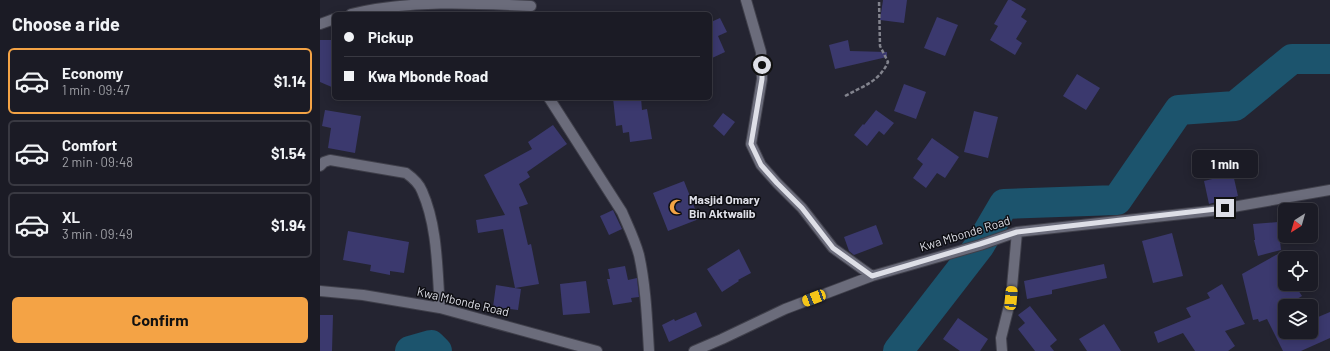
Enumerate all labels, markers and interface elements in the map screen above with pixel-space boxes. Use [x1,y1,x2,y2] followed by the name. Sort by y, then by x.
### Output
[12,13,120,35] text: Choose a ride
[368,28,414,46] text: Pickup
[753,56,771,74] route start
[14,63,50,99] icon: car
[62,64,123,82] text: Economy
[368,67,488,85] text: Kwa Mbonde Road
[274,72,306,90] text: $1.14
[62,82,130,98] text: 1 min · 09:47
[14,135,50,171] icon: car
[62,136,117,154] text: Comfort
[271,144,306,162] text: $1.54
[1192,150,1258,178] callout: 1 min
[62,154,133,170] text: 2 min · 09:48
[1211,156,1239,172] text: 1 min
[689,192,760,220] place label: Masjid Omary Bin Aktwalib
[668,198,686,216] mosque icon: Masjid Omary Bin Aktwalib
[1216,199,1234,217] route end
[1278,203,1318,243] north arrow
[1278,203,1318,339] map controls
[14,207,50,243] icon: car
[62,208,80,226] text: XL
[918,213,1012,253] street label: Kwa Mbonde Road
[271,216,306,234] text: $1.94
[62,226,133,242] text: 3 min · 09:49
[1278,251,1318,291] button: locate
[416,284,511,318] street label: Kwa Mbonde Road
[1004,286,1018,310] car
[801,288,827,308] car
[12,297,308,343] button: Confirm
[1278,299,1318,339] button: layers

